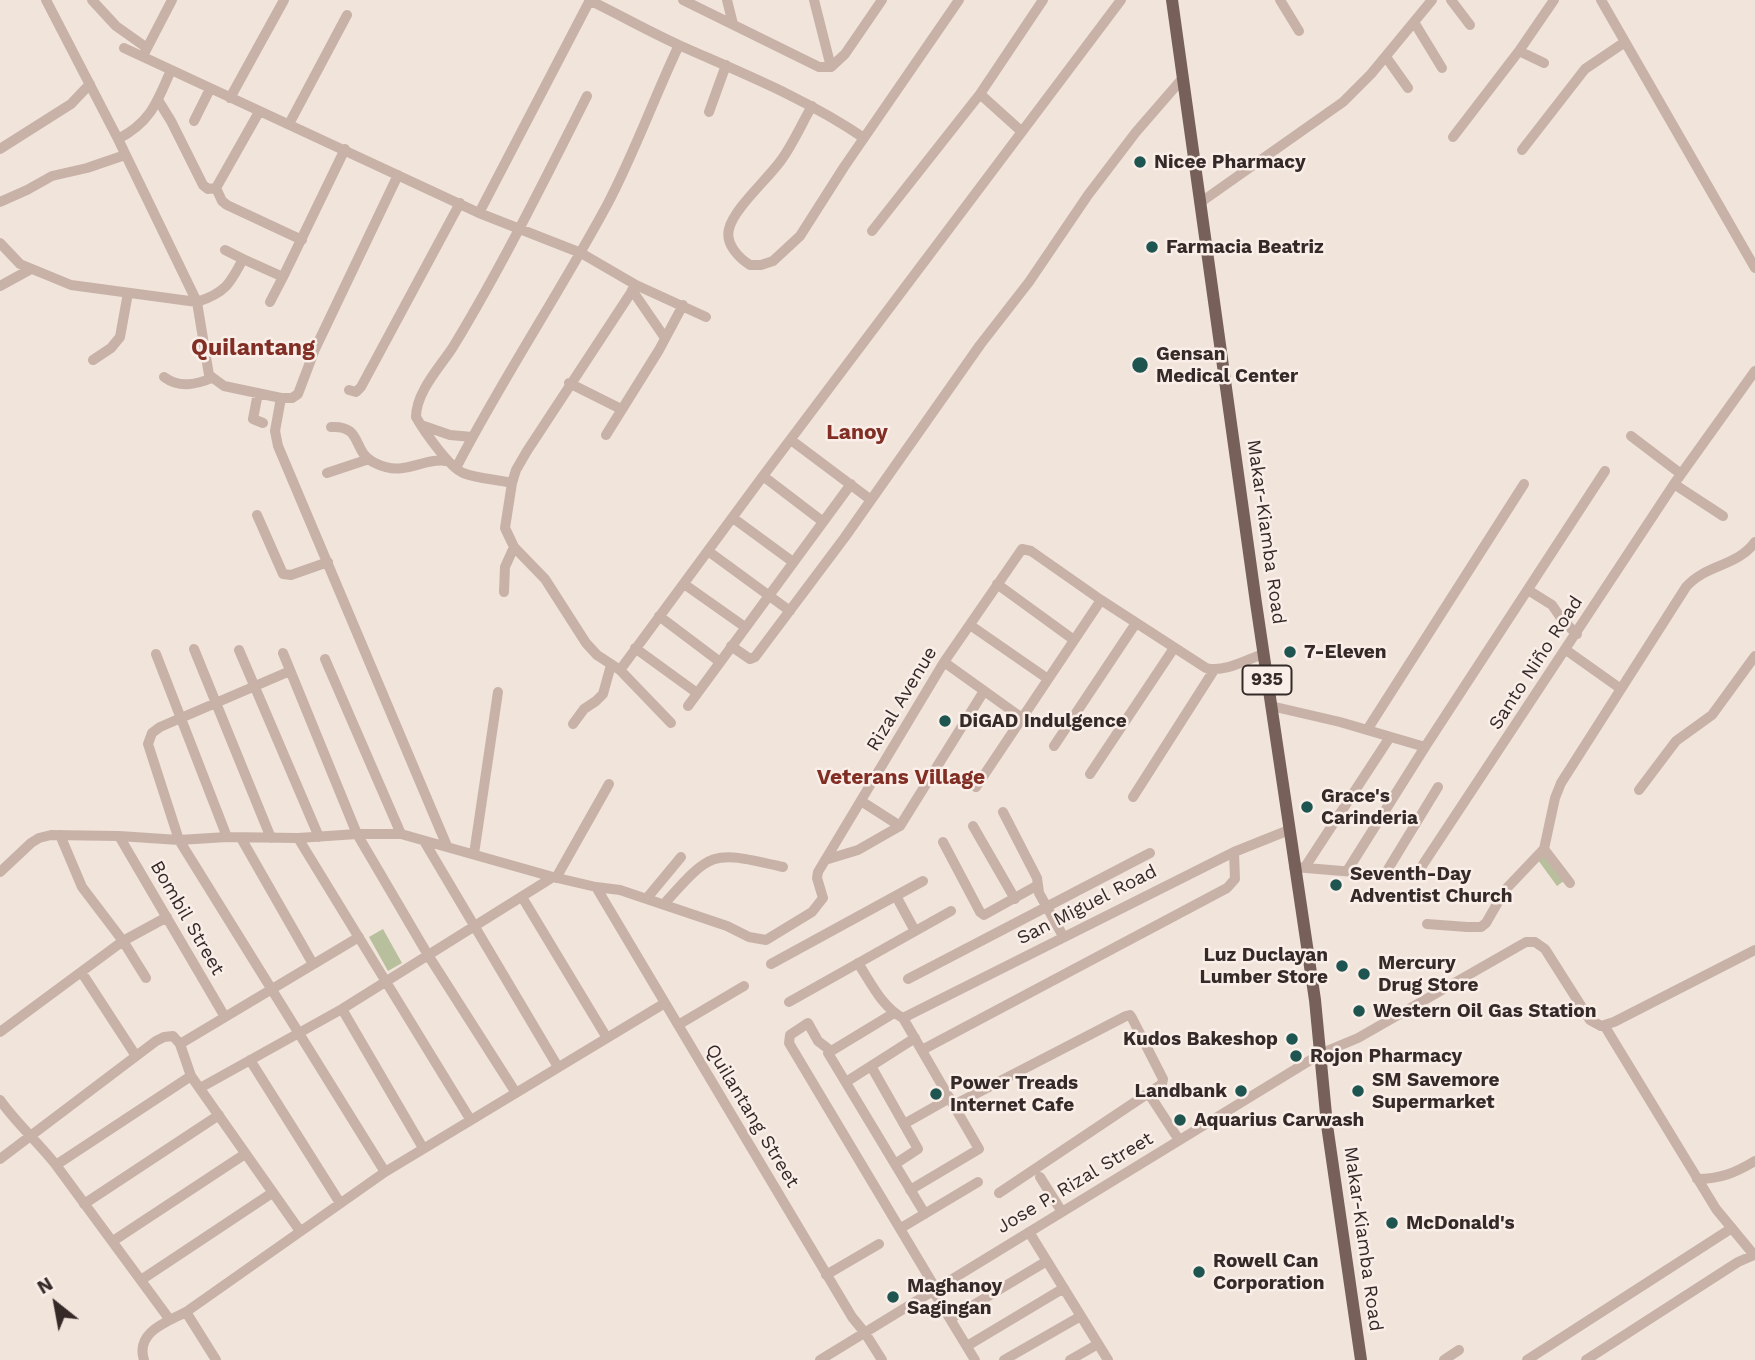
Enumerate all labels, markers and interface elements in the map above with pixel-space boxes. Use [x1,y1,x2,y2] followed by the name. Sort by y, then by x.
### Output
[1154,151,1306,173] place label: Nicee Pharmacy
[1132,154,1148,170] marker: Nicee Pharmacy
[1166,236,1324,258] place label: Farmacia Beatriz
[1144,239,1160,255] marker: Farmacia Beatriz
[191,334,315,362] district label: Quilantang
[1156,343,1298,387] place label: Gensan Medical Center
[1130,355,1150,375] marker: Gensan Medical Center
[826,420,888,446] district label: Lanoy
[1242,438,1290,626] street label: Makar-Kiamba Road
[1484,592,1588,734] street label: Santo Niño Road
[1304,641,1387,663] place label: 7-Eleven
[862,643,942,755] street label: Rizal Avenue
[1282,644,1298,660] marker: 7-Eleven
[1242,666,1292,694] road number: 935
[959,710,1127,732] place label: DiGAD Indulgence
[937,713,953,729] marker: DiGAD Indulgence
[817,765,985,791] district label: Veterans Village
[1321,785,1418,829] place label: Grace's Carinderia
[1299,799,1315,815] marker: Grace's Carinderia
[145,857,229,979] street label: Bombil Street
[1013,860,1161,950] street label: San Miguel Road
[1350,863,1512,907] place label: Seventh-Day Adventist Church
[1328,877,1344,893] marker: Seventh-Day Adventist Church
[1199,944,1328,988] place label: Luz Duclayan Lumber Store
[1378,952,1479,996] place label: Mercury Drug Store
[1334,958,1350,974] marker: Luz Duclayan Lumber Store
[1356,966,1372,982] marker: Mercury Drug Store
[1373,1000,1597,1022] place label: Western Oil Gas Station
[1351,1003,1367,1019] marker: Western Oil Gas Station
[1123,1028,1278,1050] place label: Kudos Bakeshop
[1284,1031,1300,1047] marker: Kudos Bakeshop
[700,1040,804,1192] street label: Quilantang Street
[1310,1045,1462,1067] place label: Rojon Pharmacy
[1288,1048,1304,1064] marker: Rojon Pharmacy
[1372,1069,1500,1113] place label: SM Savemore Supermarket
[950,1072,1078,1116] place label: Power Treads Internet Cafe
[1134,1080,1227,1102] place label: Landbank
[1233,1083,1249,1099] marker: Landbank
[1350,1083,1366,1099] marker: SM Savemore Supermarket
[928,1086,944,1102] marker: Power Treads Internet Cafe
[1194,1109,1364,1131] place label: Aquarius Carwash
[1172,1112,1188,1128] marker: Aquarius Carwash
[993,1127,1157,1239] street label: Jose P. Rizal Street
[1339,1145,1387,1333] street label: Makar-Kiamba Road
[1406,1212,1515,1234] place label: McDonald's
[1384,1215,1400,1231] marker: McDonald's
[1213,1250,1324,1294] place label: Rowell Can Corporation
[1191,1264,1207,1280] marker: Rowell Can Corporation
[21,1269,91,1339] north arrow
[33,1272,57,1299] text: N
[907,1275,1002,1319] place label: Maghanoy Sagingan
[885,1289,901,1305] marker: Maghanoy Sagingan

